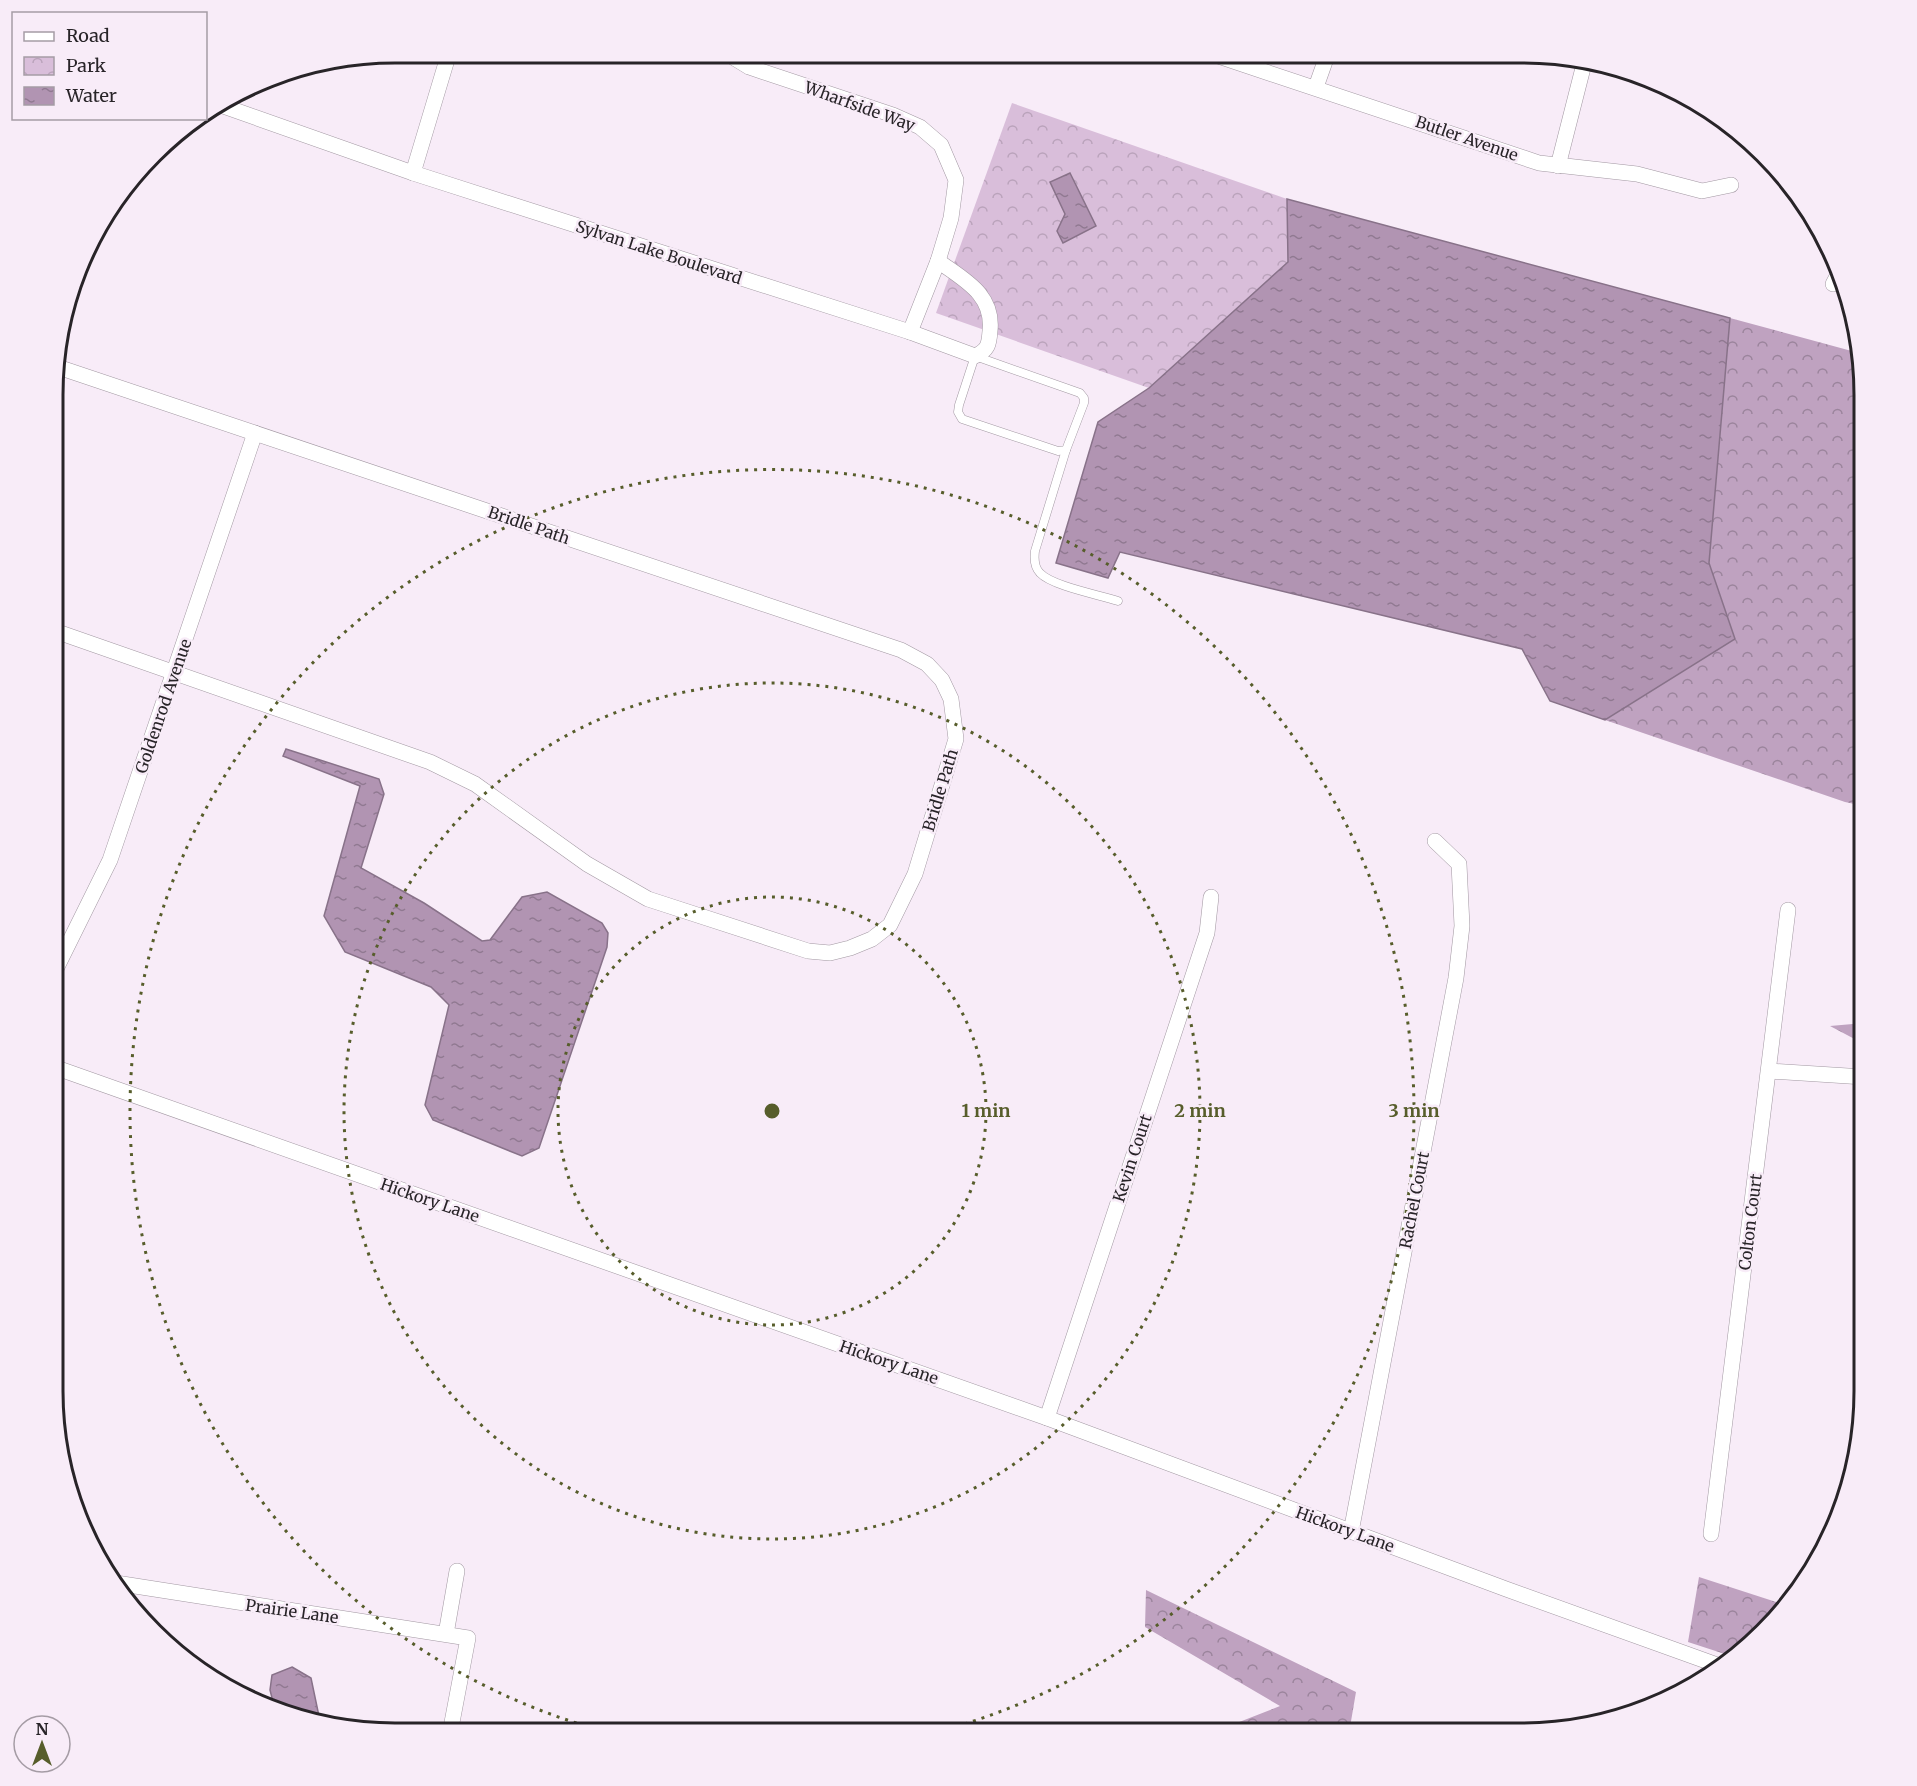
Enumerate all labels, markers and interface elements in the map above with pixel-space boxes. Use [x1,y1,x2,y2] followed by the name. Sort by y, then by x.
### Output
[12,12,207,120] legend
[66,24,110,47] text: Road
[66,54,107,77] text: Park
[801,76,919,135] street label: Wharfside Way
[65,84,117,107] text: Water
[1413,111,1521,165] street label: Butler Avenue
[573,216,745,288] street label: Sylvan Lake Boulevard
[486,502,573,548] street label: Bridle Path
[131,636,195,776] street label: Goldenrod Avenue
[918,746,962,834] street label: Bridle Path
[961,1099,1011,1122] text: 1 min
[1174,1099,1226,1122] text: 2 min
[1389,1099,1439,1122] text: 3 min
[762,1101,782,1121] centre of rings
[1108,1111,1156,1205] street label: Kevin Court
[1395,1149,1433,1250] street label: Rachel Court
[1734,1172,1766,1271] street label: Colton Court
[378,1174,482,1226] street label: Hickory Lane
[837,1336,941,1388] street label: Hickory Lane
[1293,1502,1397,1556] street label: Hickory Lane
[244,1595,340,1627] street label: Prairie Lane
[12,1714,72,1774] north arrow
[36,1719,49,1739] text: N

